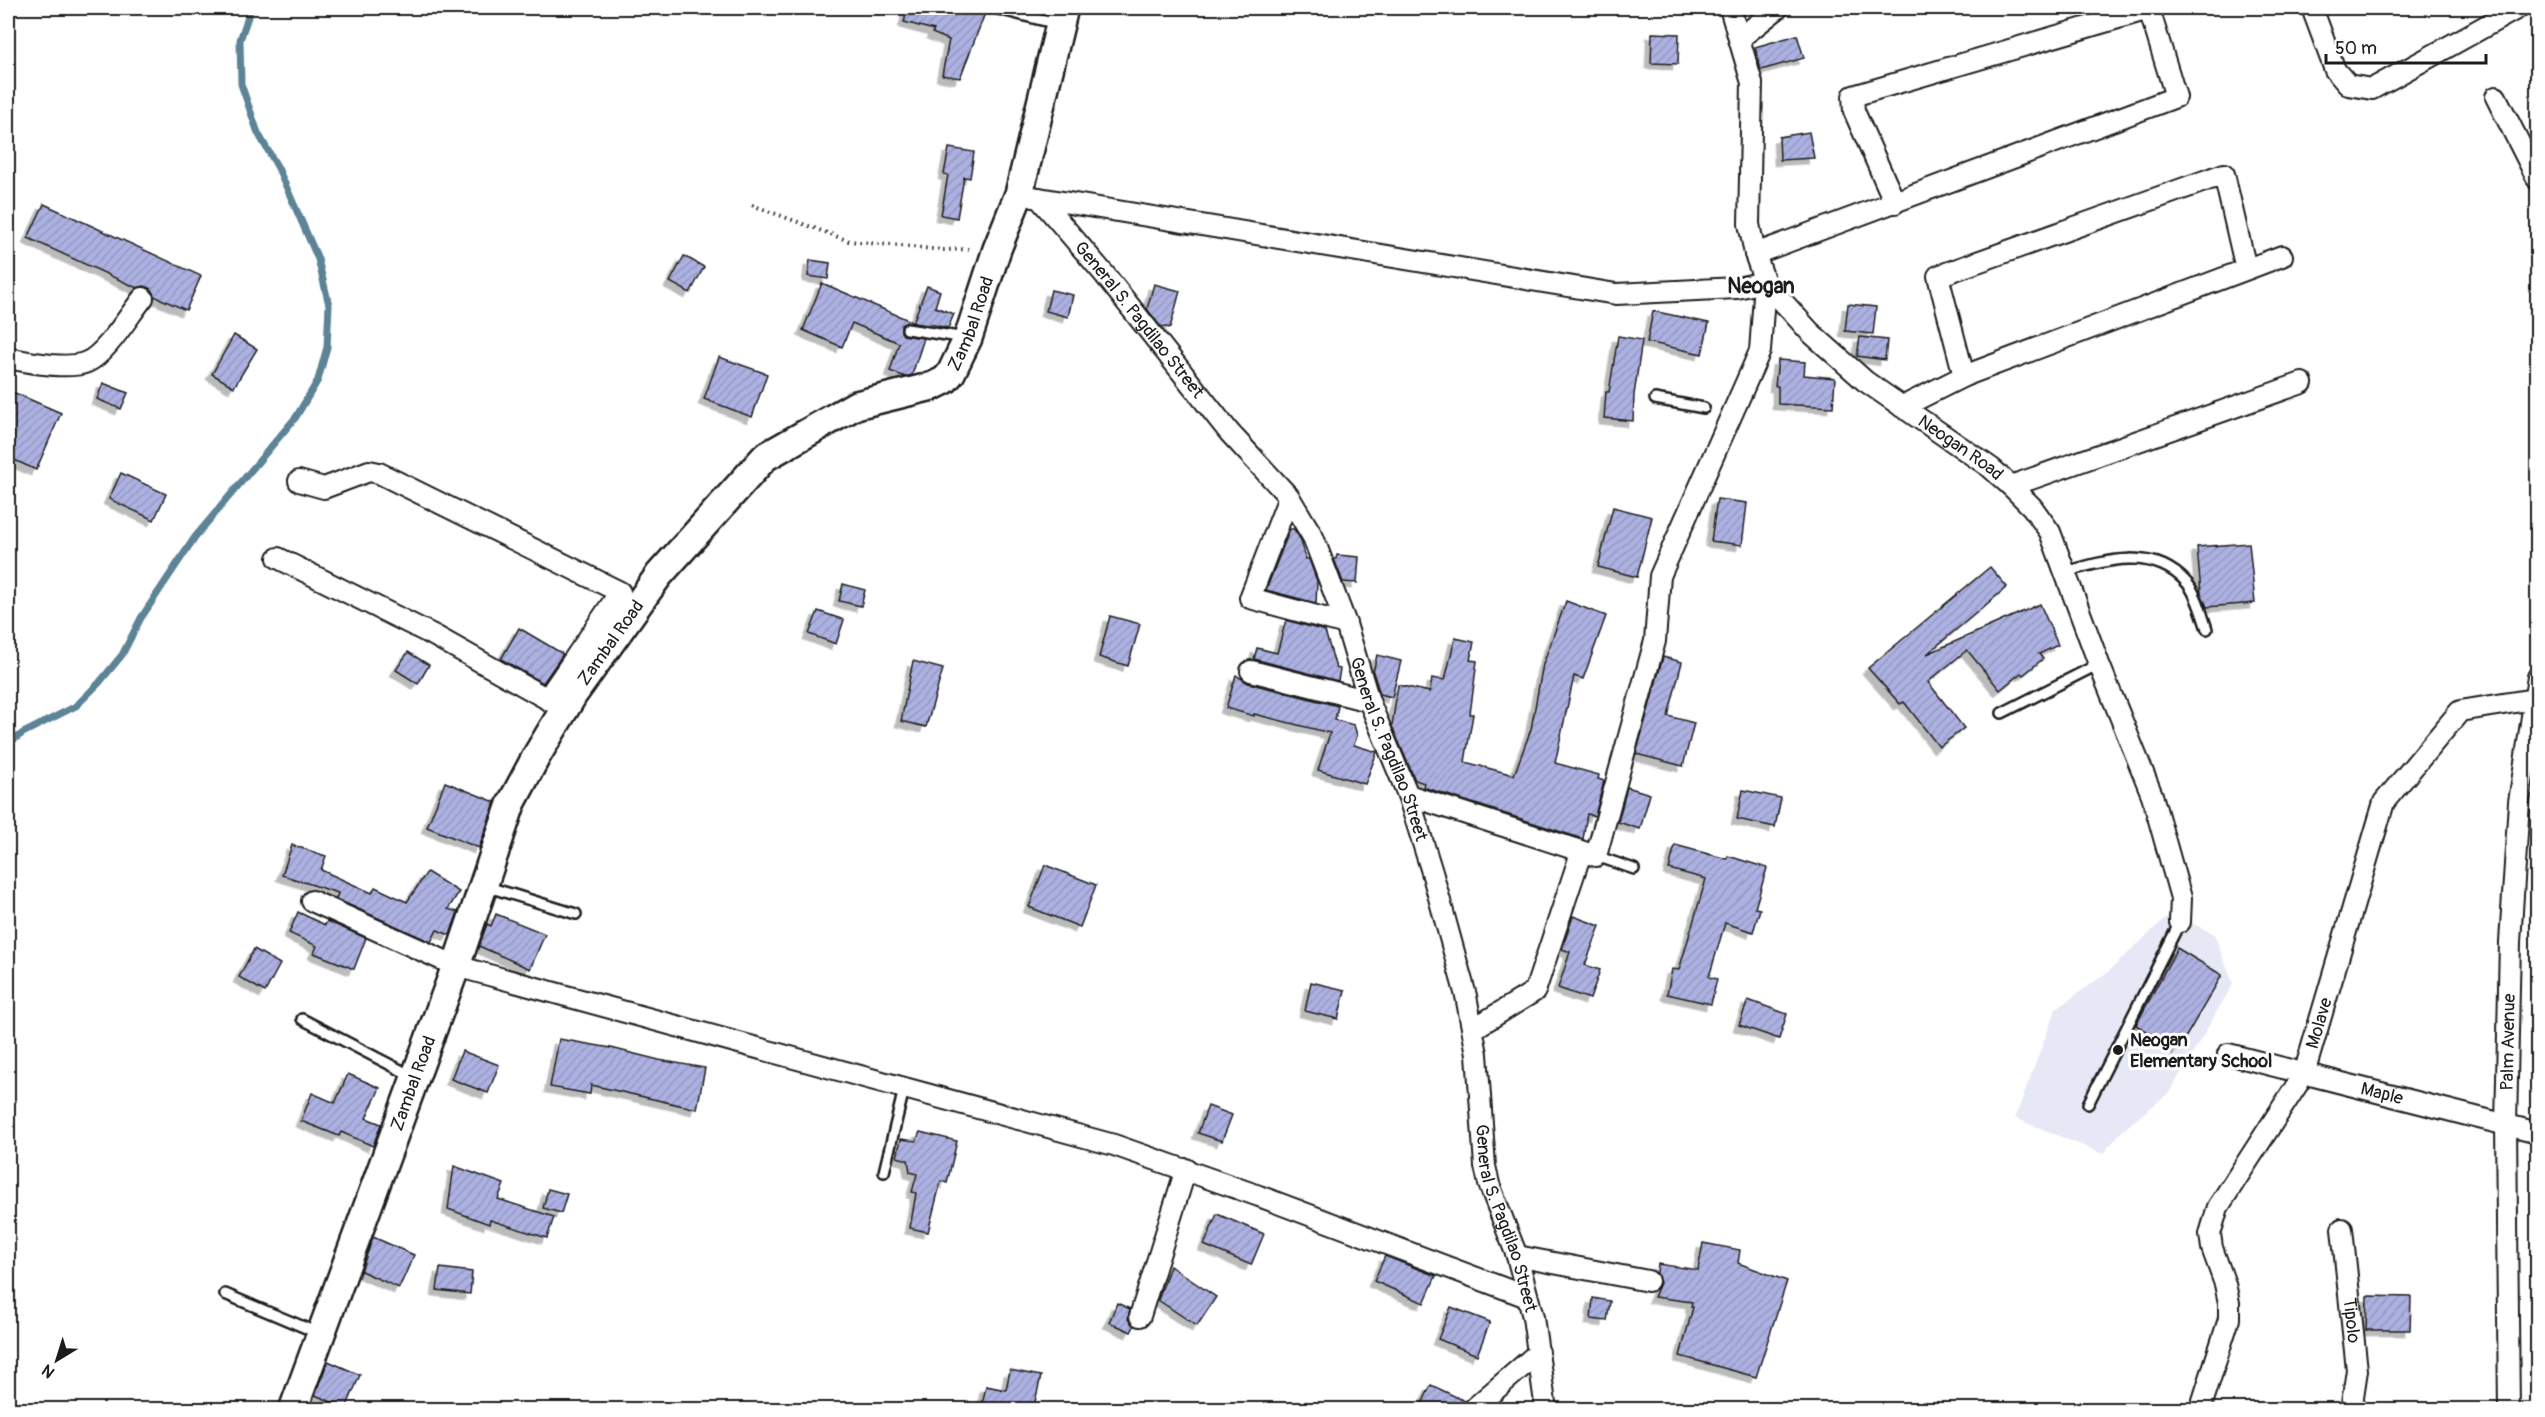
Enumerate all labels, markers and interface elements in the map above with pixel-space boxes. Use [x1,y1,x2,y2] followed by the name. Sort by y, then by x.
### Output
[2326,27,2486,65] scale bar
[2335,37,2377,60] text: 50 m
[1070,236,1210,403] street label: General S. Pagdilao Street
[942,273,999,375] street label: Zambal Road
[1727,273,1795,300] district label: Neogan
[1914,410,2008,485] street label: Neogan Road
[572,595,649,690] street label: Zambal Road
[1345,654,1433,844] street label: General S. Pagdilao Street
[2495,993,2520,1091] street label: Palm Avenue
[2301,995,2337,1051] street label: Molave
[2130,1029,2272,1073] place label: Neogan Elementary School
[385,1033,441,1134] street label: Zambal Road
[2111,1043,2125,1057] marker: Neogan Elementary School
[2358,1077,2406,1110] street label: Maple
[1471,1124,1543,1315] street label: General S. Pagdilao Street
[2338,1297,2366,1345] street label: Tipolo
[27,1330,87,1390] north arrow
[38,1360,59,1382] text: N

